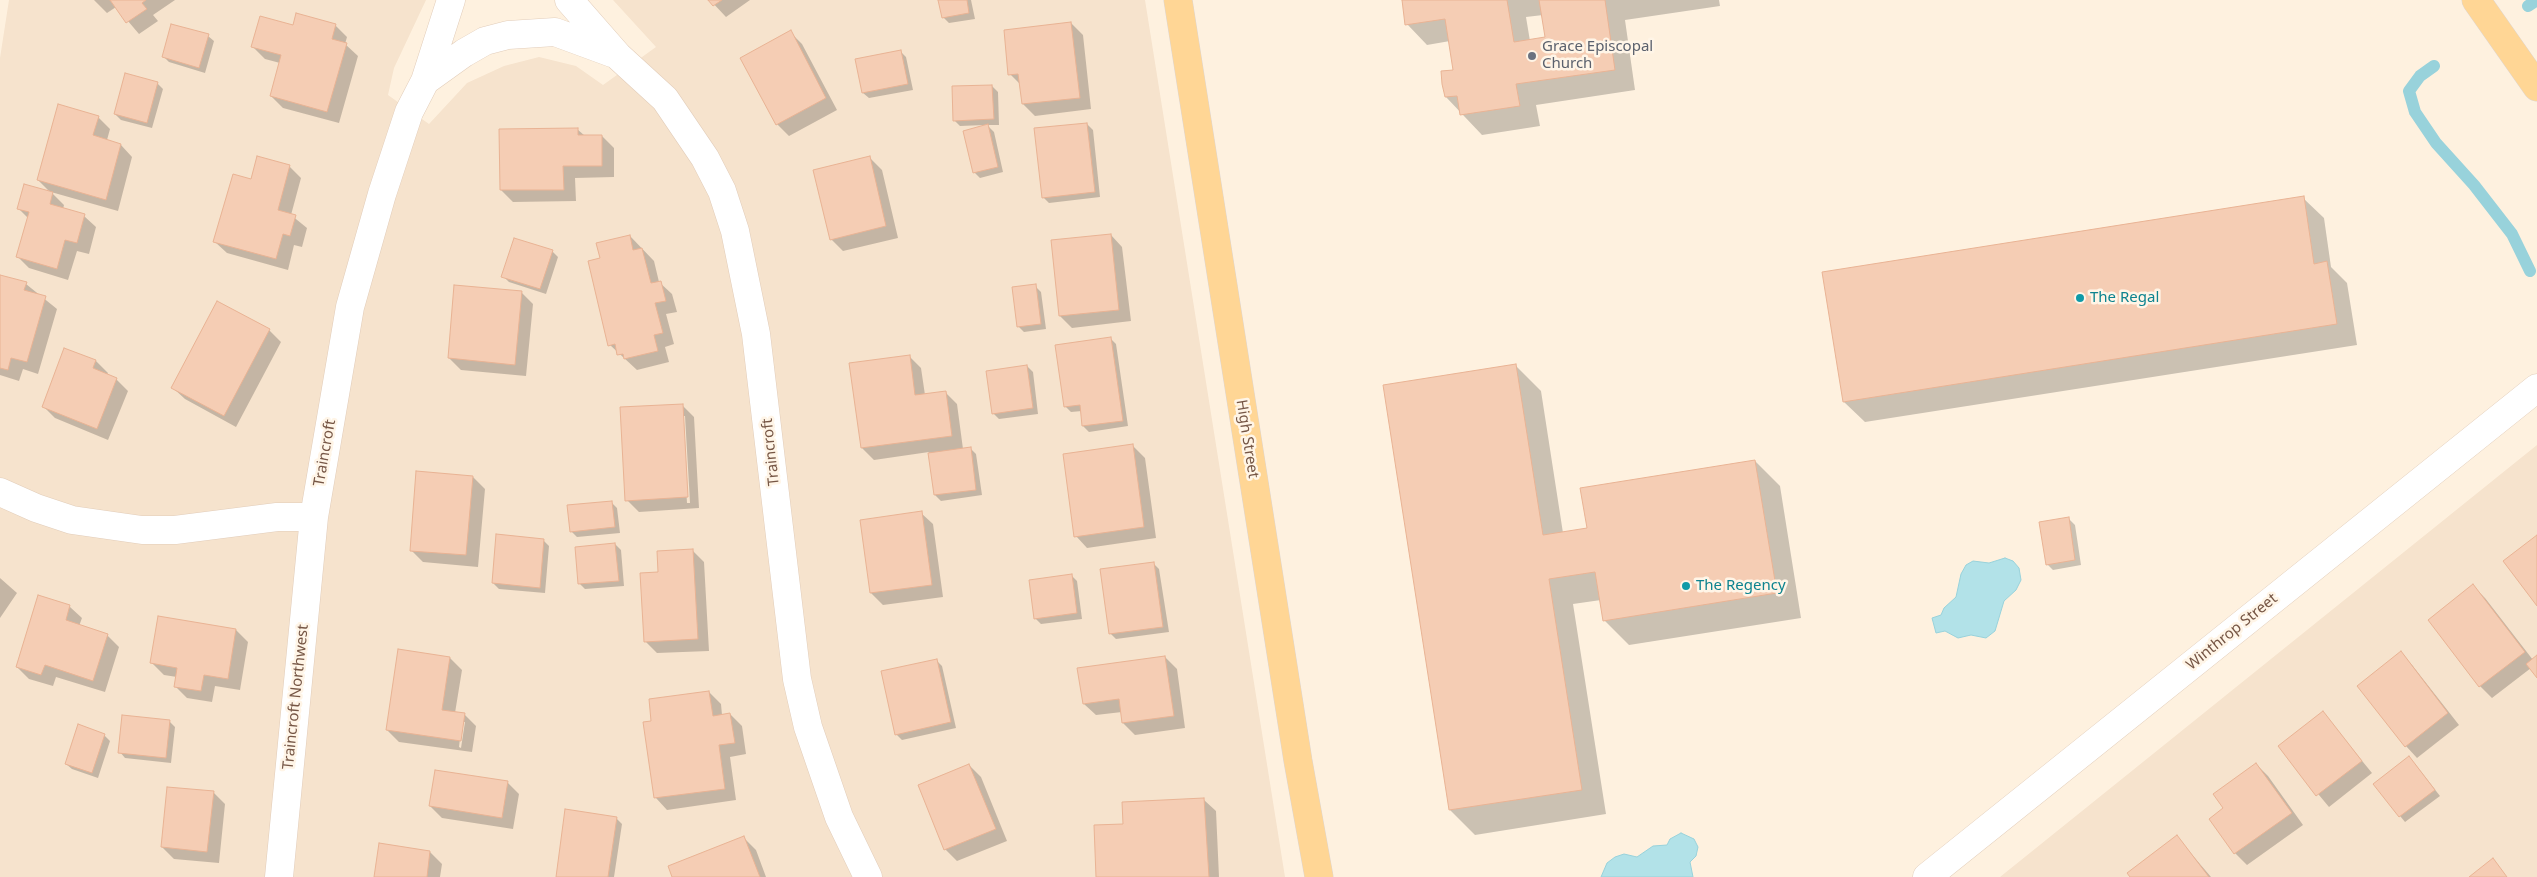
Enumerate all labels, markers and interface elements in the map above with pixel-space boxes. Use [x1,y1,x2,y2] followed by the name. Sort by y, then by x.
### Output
[1542,38,1653,73] place label: Grace Episcopal Church
[1526,50,1538,62] marker: Grace Episcopal Church
[2090,289,2159,307] place label: The Regal
[2074,292,2086,304] marker: The Regal
[1232,398,1262,480] street label: High Street
[759,417,783,487] street label: Traincroft
[310,418,340,488] street label: Traincroft
[1696,577,1786,595] place label: The Regency
[1680,580,1692,592] marker: The Regency
[2183,590,2281,674] street label: Winthrop Street
[279,624,313,770] street label: Traincroft Northwest

